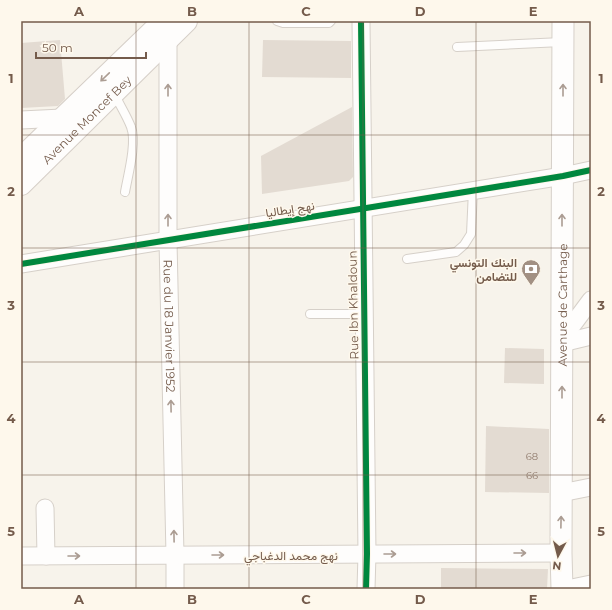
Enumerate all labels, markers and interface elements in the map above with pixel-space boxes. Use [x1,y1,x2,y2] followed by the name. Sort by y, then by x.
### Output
[73,3,85,19] text: A
[187,3,197,19] text: B
[301,3,311,19] text: C
[415,3,426,19] text: D
[529,3,538,19] text: E
[36,34,146,60] scale bar
[42,40,73,55] text: 50 m
[8,70,14,86] text: 1
[598,70,604,86] text: 1
[39,72,135,167] street label: Avenue Moncef Bey
[100,72,110,82] one-way arrow
[164,84,172,97] one-way arrow
[559,84,567,97] one-way arrow
[7,183,15,199] text: 2
[597,183,605,199] text: 2
[264,198,316,222] street label: نهج إيطاليا
[164,214,172,227] one-way arrow
[558,214,566,227] one-way arrow
[554,243,570,367] street label: Avenue de Carthage
[345,250,361,360] street label: Rue Ibn Khaldoun
[450,255,517,284] place label: البنك التونسي للتضامن
[520,258,542,286] bank icon: البنك التونسي للتضامن
[161,259,179,393] street label: Rue du 18 Janvier 1952
[6,297,15,313] text: 3
[596,297,605,313] text: 3
[558,386,566,399] one-way arrow
[168,400,175,413] one-way arrow
[7,410,16,426] text: 4
[597,410,606,426] text: 4
[526,450,538,463] house number: 68
[526,469,538,482] house number: 66
[557,516,565,529] one-way arrow
[7,523,15,539] text: 5
[597,523,605,539] text: 5
[171,530,178,543] one-way arrow
[538,536,578,576] north arrow
[244,548,338,566] street label: نهج محمد الدغباجي
[513,549,526,557] one-way arrow
[383,550,396,558] one-way arrow
[211,551,224,559] one-way arrow
[67,552,80,560] one-way arrow
[552,558,562,573] text: N
[73,591,85,607] text: A
[187,591,197,607] text: B
[301,591,311,607] text: C
[415,591,426,607] text: D
[529,591,538,607] text: E

